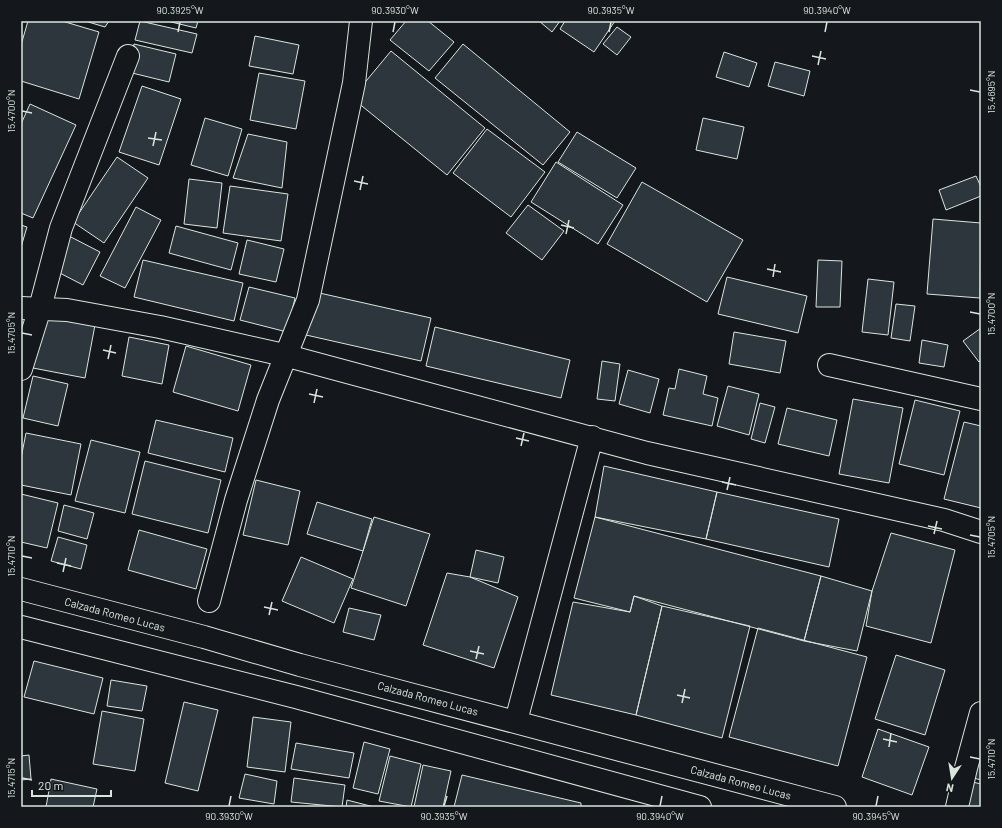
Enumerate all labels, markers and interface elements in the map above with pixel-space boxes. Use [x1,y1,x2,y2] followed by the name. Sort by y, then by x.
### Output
[156,4,204,16] text: 90.3925°W
[371,4,419,16] text: 90.3930°W
[588,4,635,16] text: 90.3935°W
[803,4,851,16] text: 90.3940°W
[985,71,997,114] text: 15.4695°N
[5,89,17,133] text: 15.4700°N
[985,292,997,336] text: 15.4700°N
[5,312,17,354] text: 15.4705°N
[985,516,997,558] text: 15.4705°N
[5,535,17,577] text: 15.4710°N
[63,594,167,634] street label: Calzada Romeo Lucas
[376,678,480,718] street label: Calzada Romeo Lucas
[985,738,997,780] text: 15.4710°N
[5,758,17,798] text: 15.4715°N
[932,758,972,798] north arrow
[689,762,793,802] street label: Calzada Romeo Lucas
[32,772,111,798] scale bar
[38,778,64,792] text: 20 m
[945,781,955,795] text: N
[205,810,253,822] text: 90.3930°W
[421,810,468,822] text: 90.3935°W
[636,810,684,822] text: 90.3940°W
[852,810,900,822] text: 90.3945°W

